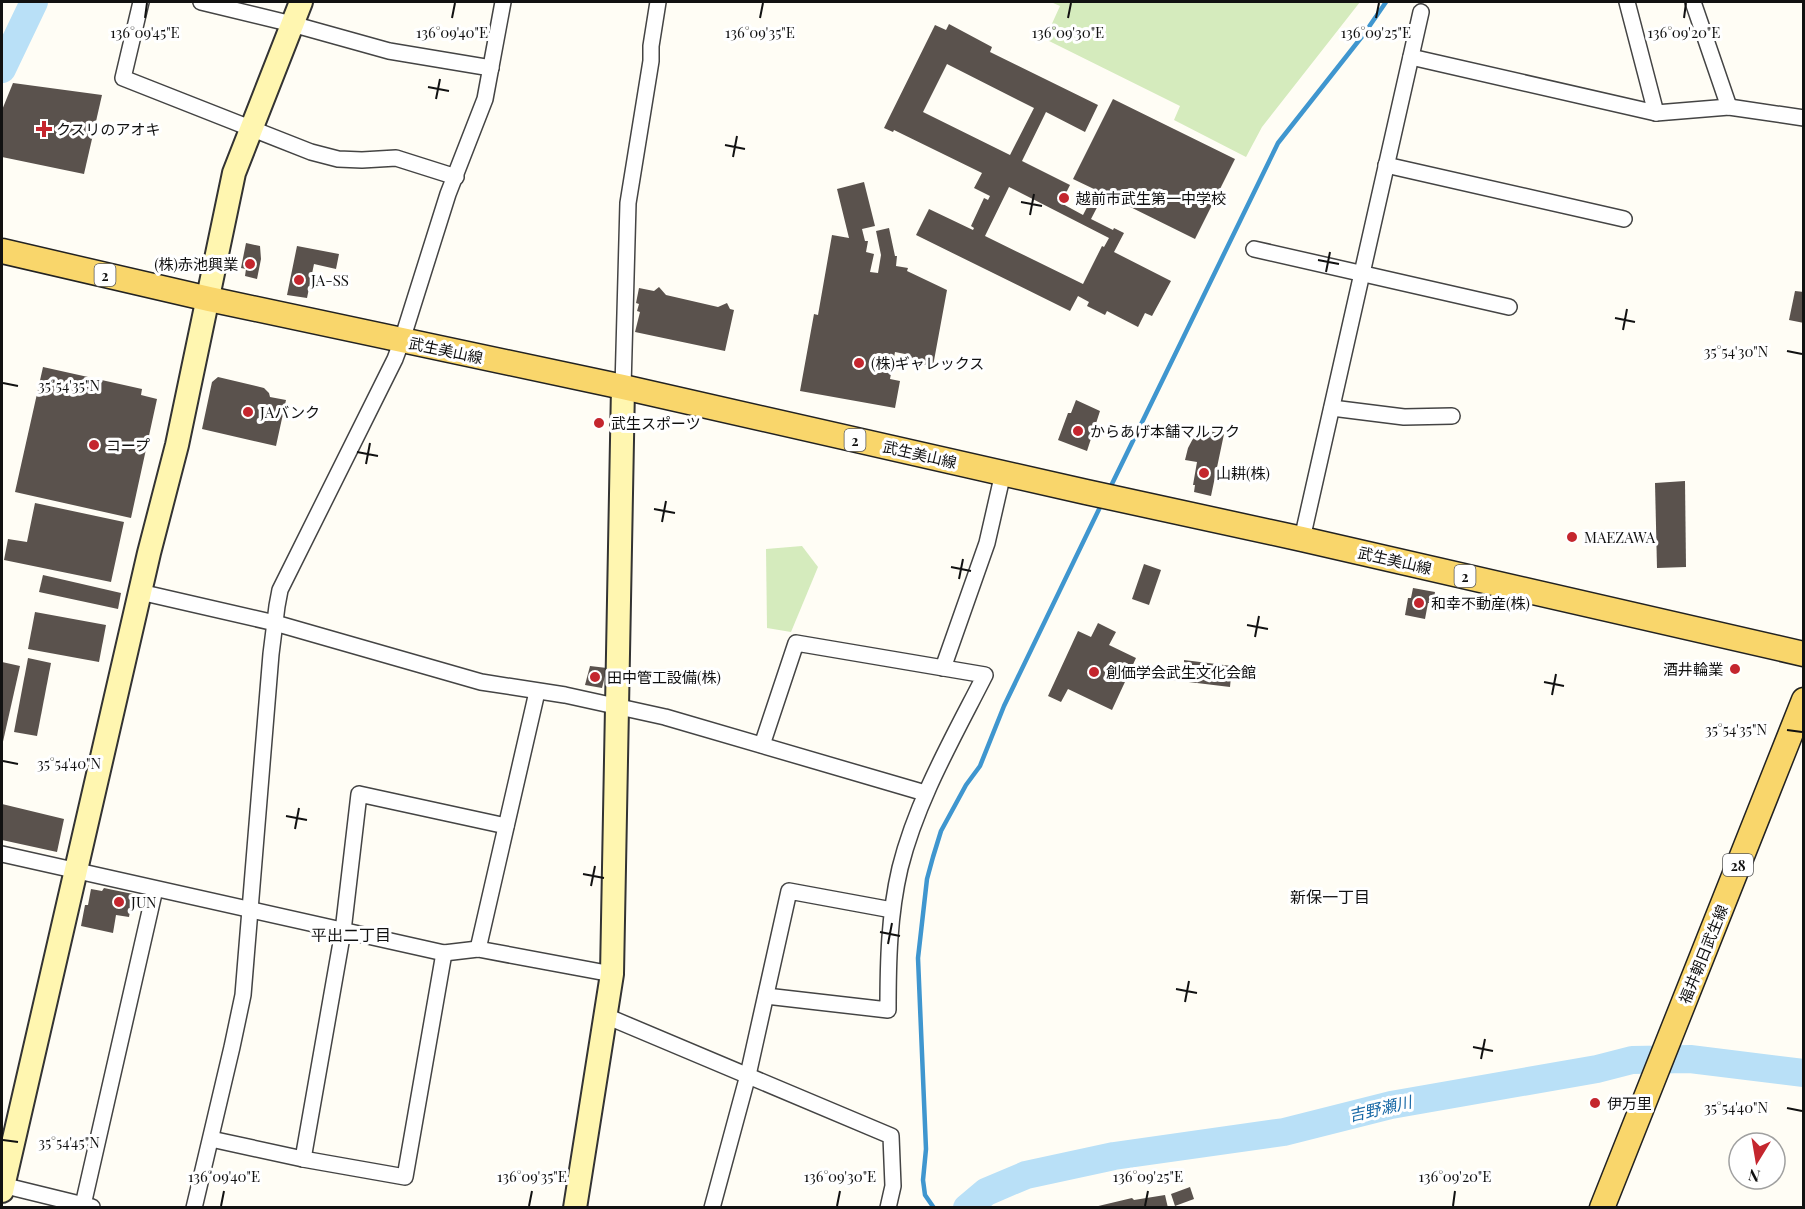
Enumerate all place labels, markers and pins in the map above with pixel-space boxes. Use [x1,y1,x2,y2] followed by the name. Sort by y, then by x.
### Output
[56,119,161,139] place label: クスリのアオキ
[37,122,51,136] marker: クスリのアオキ
[1075,188,1226,208] place label: 越前市武生第一中学校
[1057,191,1071,205] marker: 越前市武生第一中学校
[154,254,238,274] place label: (株)赤池興業
[243,257,257,271] marker: (株)赤池興業
[310,270,349,290] place label: JA-SS
[292,273,306,287] marker: JA-SS
[871,353,984,373] place label: (株)ギャレックス
[852,356,866,370] marker: (株)ギャレックス
[259,402,320,422] place label: JAバンク
[241,405,255,419] marker: JAバンク
[611,413,701,433] place label: 武生スポーツ
[592,416,606,430] marker: 武生スポーツ
[1090,421,1240,441] place label: からあげ本舗マルフク
[1071,424,1085,438] marker: からあげ本舗マルフク
[106,435,150,455] place label: コープ
[87,438,101,452] marker: コープ
[1216,463,1270,483] place label: 山耕(株)
[1197,466,1211,480] marker: 山耕(株)
[1584,527,1656,547] place label: MAEZAWA
[1565,530,1579,544] marker: MAEZAWA
[1431,593,1530,613] place label: 和幸不動産(株)
[1412,596,1426,610] marker: 和幸不動産(株)
[1663,659,1723,679] place label: 酒井輪業
[1106,662,1256,682] place label: 創価学会武生文化会館
[1728,662,1742,676] marker: 酒井輪業
[1087,665,1101,679] marker: 創価学会武生文化会館
[607,667,721,687] place label: 田中管工設備(株)
[588,670,602,684] marker: 田中管工設備(株)
[130,892,157,912] place label: JUN
[112,895,126,909] marker: JUN
[1607,1093,1652,1113] place label: 伊万里
[1588,1096,1602,1110] marker: 伊万里

